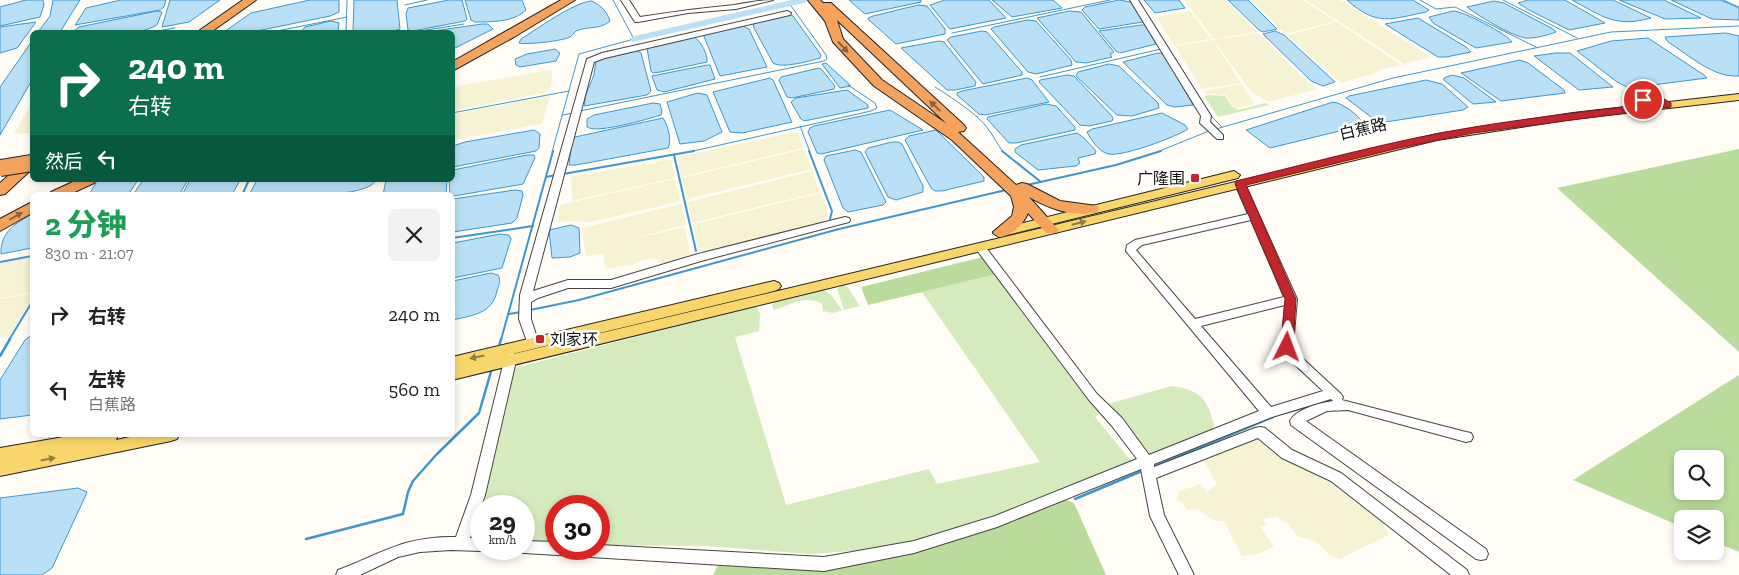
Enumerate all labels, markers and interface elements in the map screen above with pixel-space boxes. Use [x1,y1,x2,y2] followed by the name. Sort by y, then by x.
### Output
[837,41,849,53] one-way arrow
[128,46,224,88] text: 240 m
[45,50,110,115] icon: right
[1622,79,1664,121] pin
[1629,86,1657,114] icon: arrive
[128,93,172,120] text: 右转
[929,100,941,112] one-way arrow
[1337,114,1389,144] street label: 白蕉路
[93,145,121,173] icon: left
[45,150,83,173] text: 然后
[1137,169,1185,188] place label: 广隆围
[1189,172,1201,184] marker: 广隆围
[45,207,127,243] text: 2 分钟
[388,209,440,261] button: close
[10,212,23,221] one-way arrow
[1071,219,1086,227] one-way arrow
[45,244,134,263] text: 830 m · 21:07
[45,301,73,329] icon: right
[388,303,440,326] text: 240 m
[88,305,126,328] text: 右转
[1260,320,1312,372] position arrow
[550,330,598,349] place label: 刘家环
[534,333,546,345] marker: 刘家环
[469,353,484,361] one-way arrow
[88,368,126,391] text: 左转
[45,376,73,404] icon: left
[389,378,440,401] text: 560 m
[88,395,136,414] text: 白蕉路
[1674,450,1724,560] map controls
[1674,450,1724,500] button: search
[40,455,56,463] one-way arrow
[545,495,610,560] speed limit sign: 30
[489,506,516,536] text: 29
[1674,510,1724,560] button: layers
[489,533,516,547] text: km/h

